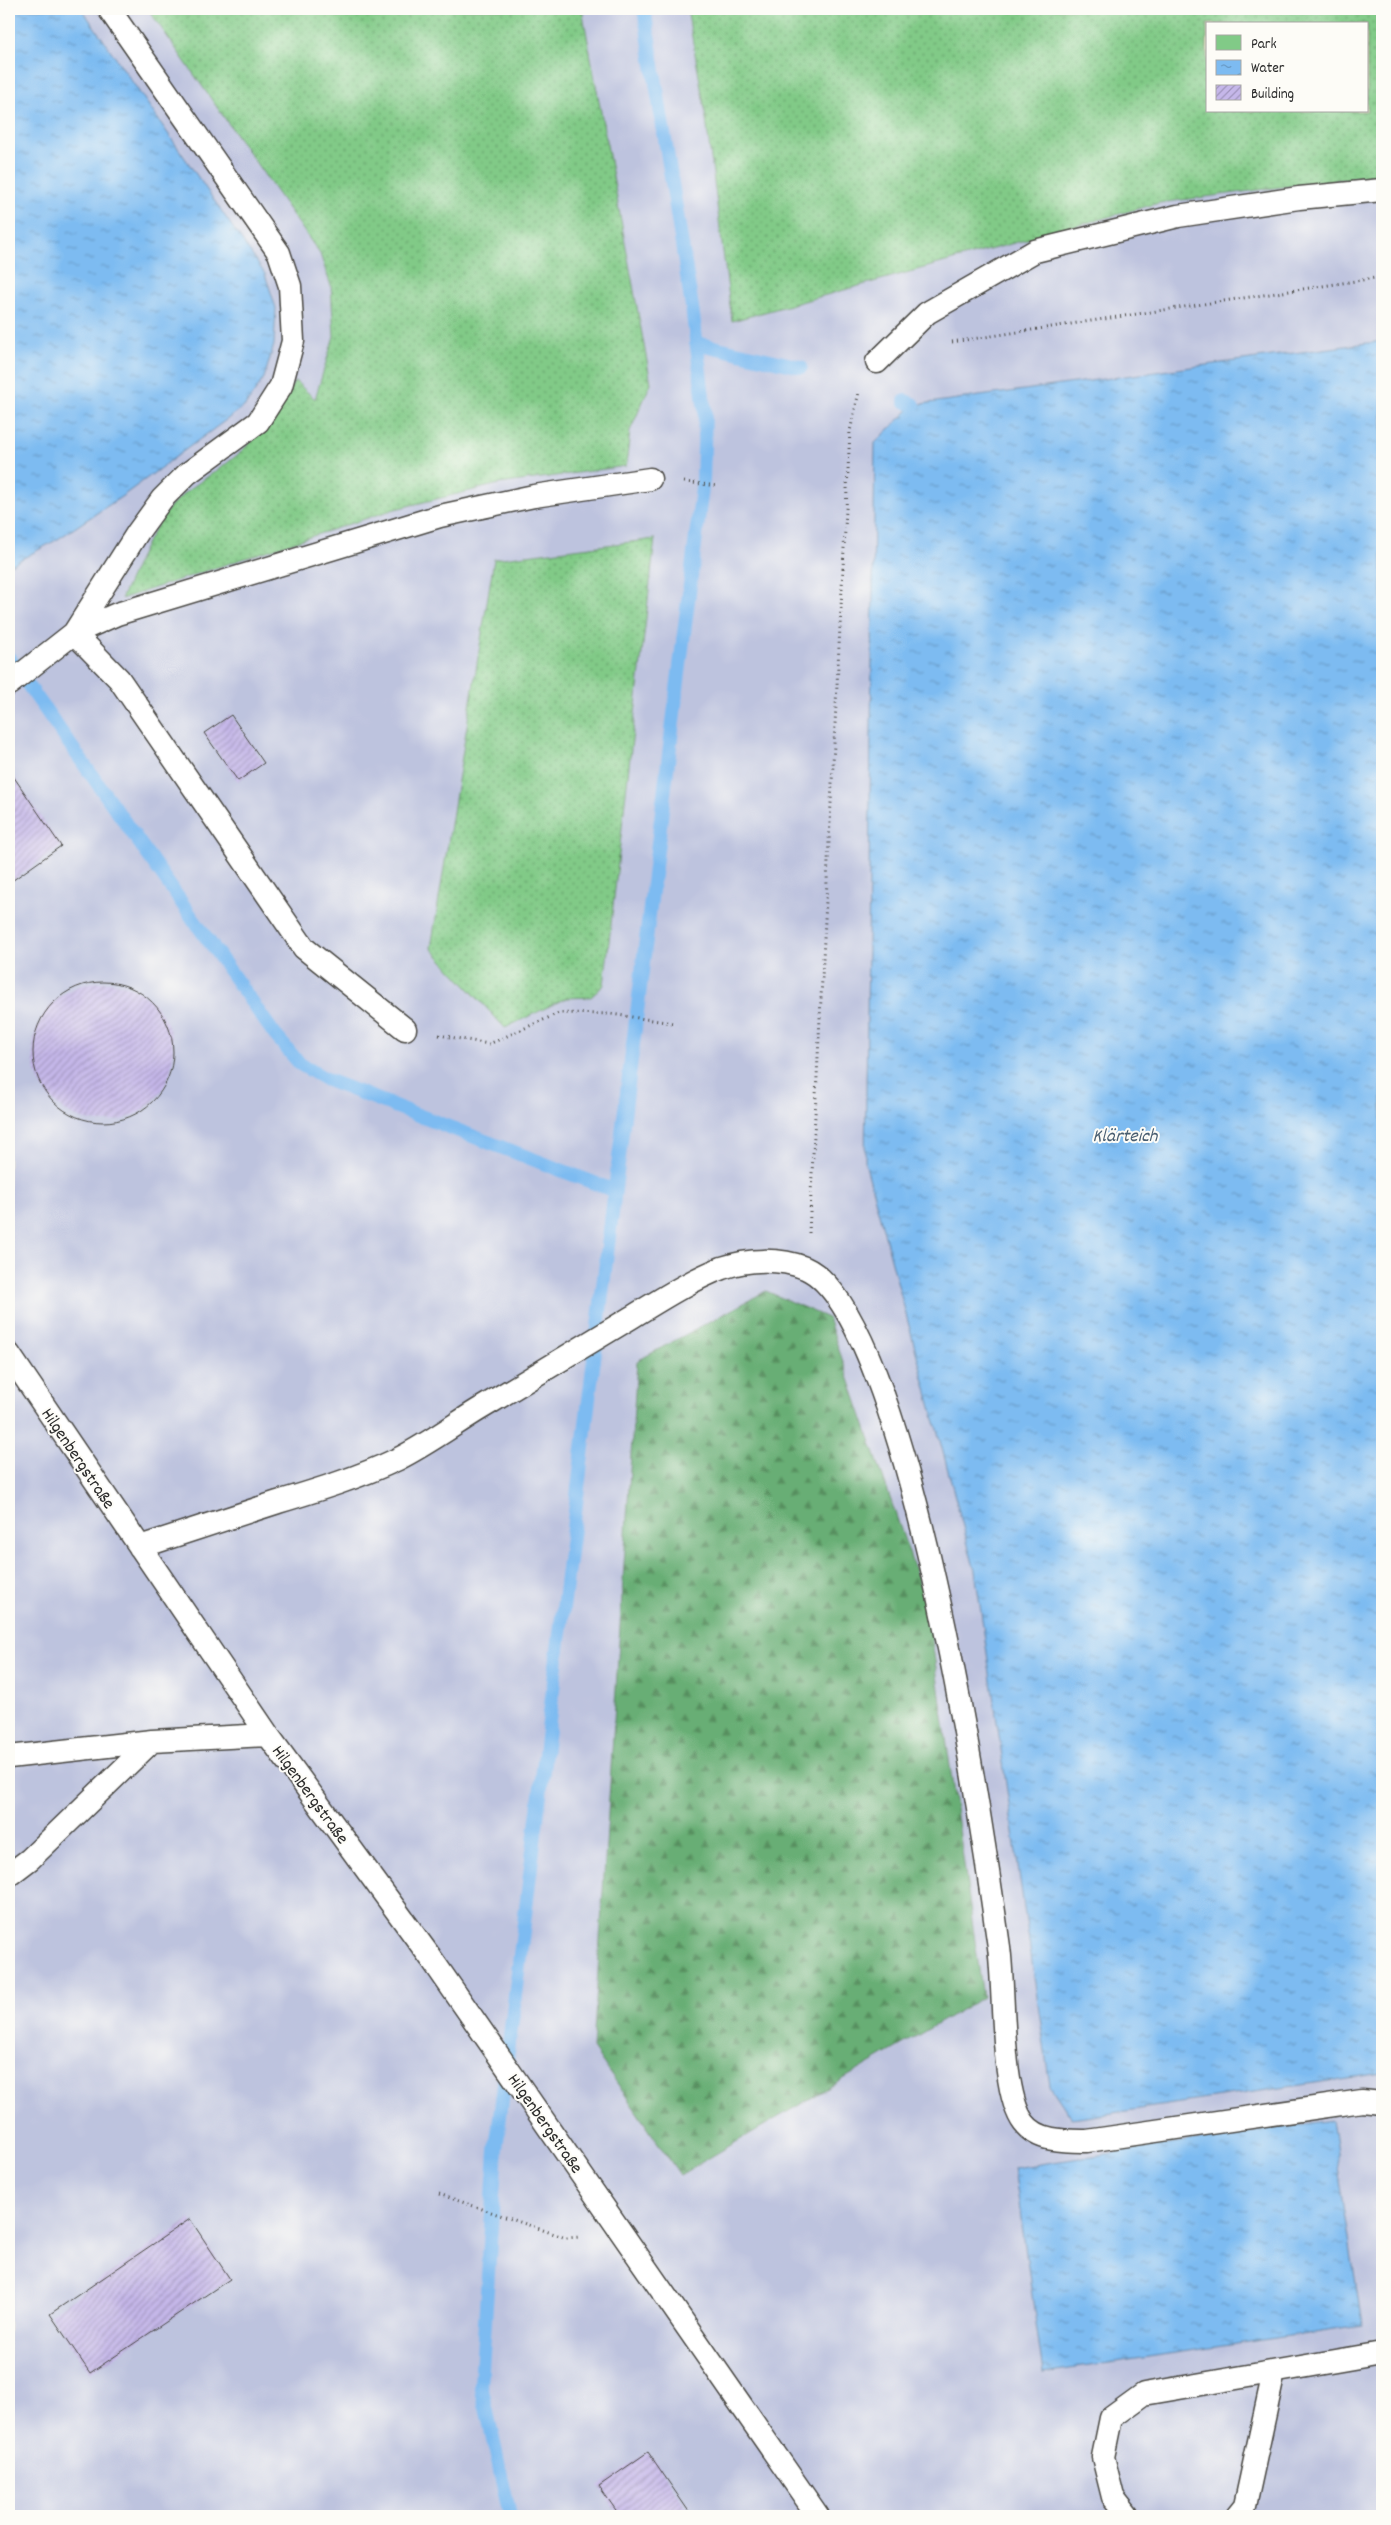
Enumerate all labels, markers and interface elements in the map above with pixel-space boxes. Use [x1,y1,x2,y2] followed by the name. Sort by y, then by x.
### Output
[1206,22,1368,112] legend
[1251,34,1277,56] text: Park
[1251,58,1285,80] text: Water
[1251,84,1294,106] text: Building
[1092,1124,1159,1151] water label: Klärteich
[34,1404,120,1515] street label: Hilgenbergstraße
[264,1741,354,1850] street label: Hilgenbergstraße
[500,2069,588,2180] street label: Hilgenbergstraße

